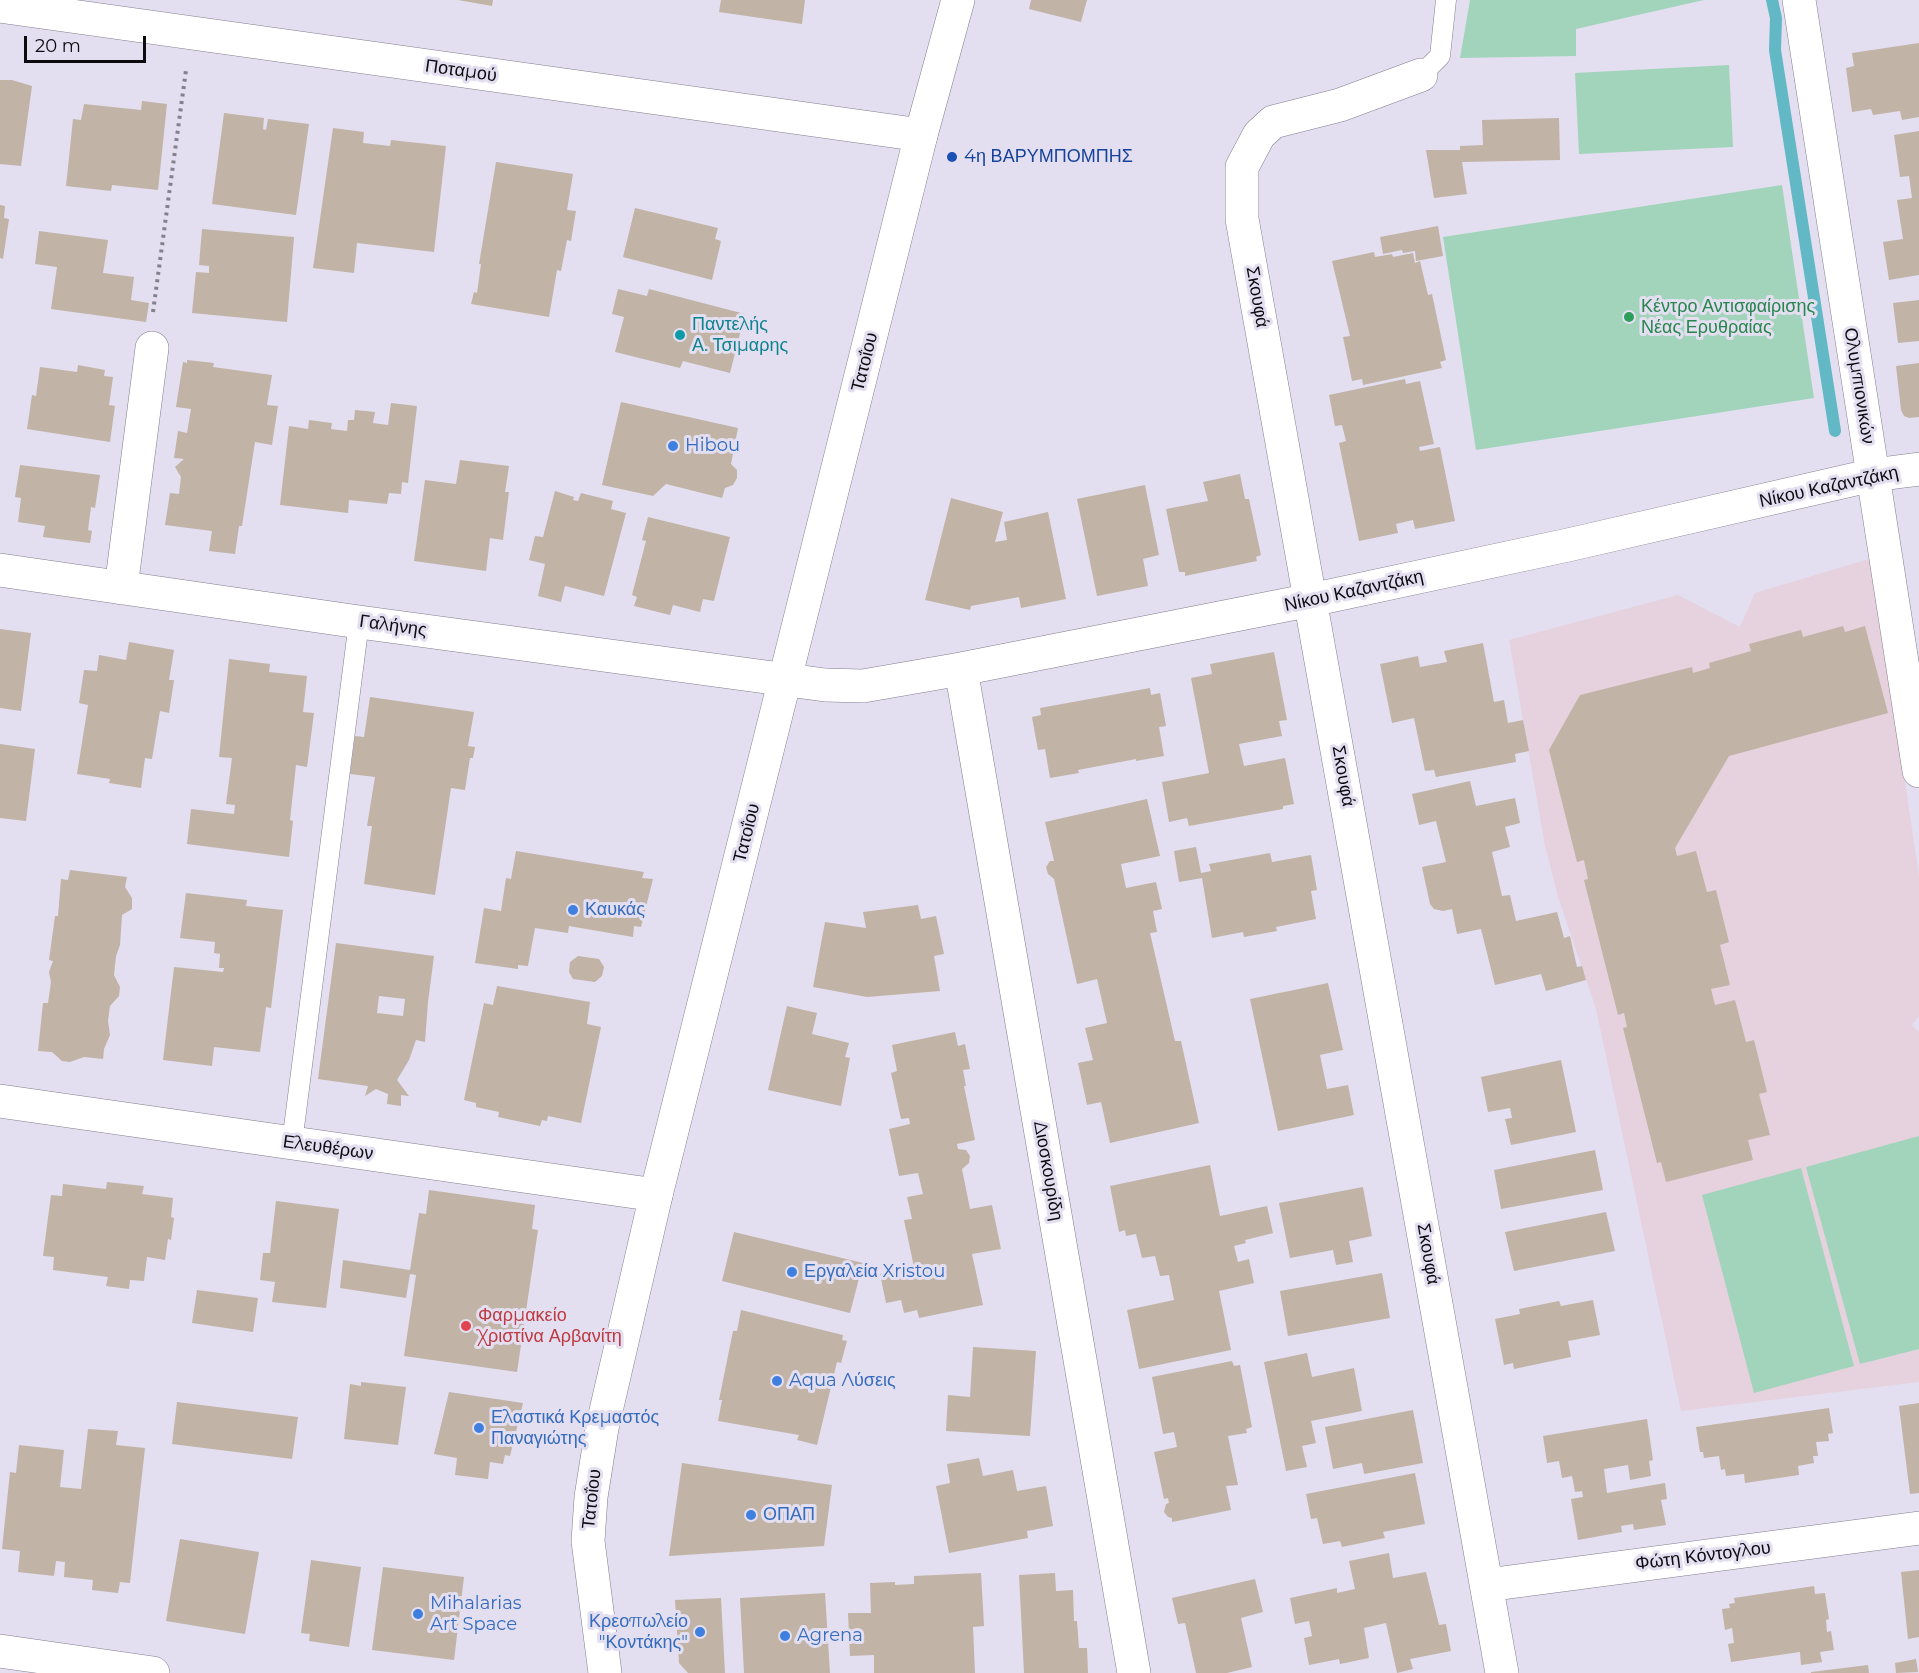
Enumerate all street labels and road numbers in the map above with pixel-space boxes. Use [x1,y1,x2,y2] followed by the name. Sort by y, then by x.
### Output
[424,55,498,87] street label: Ποταμού
[1241,265,1273,329] street label: Σκουφά
[1839,326,1879,446] street label: Ολυμπιονικών
[847,330,883,394] street label: Τατοΐου
[1757,462,1901,512] street label: Νίκου Καζαντζάκη
[1282,566,1426,616] street label: Νίκου Καζαντζάκη
[358,611,428,641] street label: Γαλήνης
[1327,744,1359,808] street label: Σκουφά
[729,801,765,865] street label: Τατοΐου
[1029,1119,1067,1223] street label: Διοσκουρίδη
[281,1131,375,1165] street label: Ελευθέρων
[1412,1222,1444,1286] street label: Σκουφά
[578,1468,606,1530] street label: Τατοΐου
[1634,1537,1772,1575] street label: Φώτη Κόντογλου

